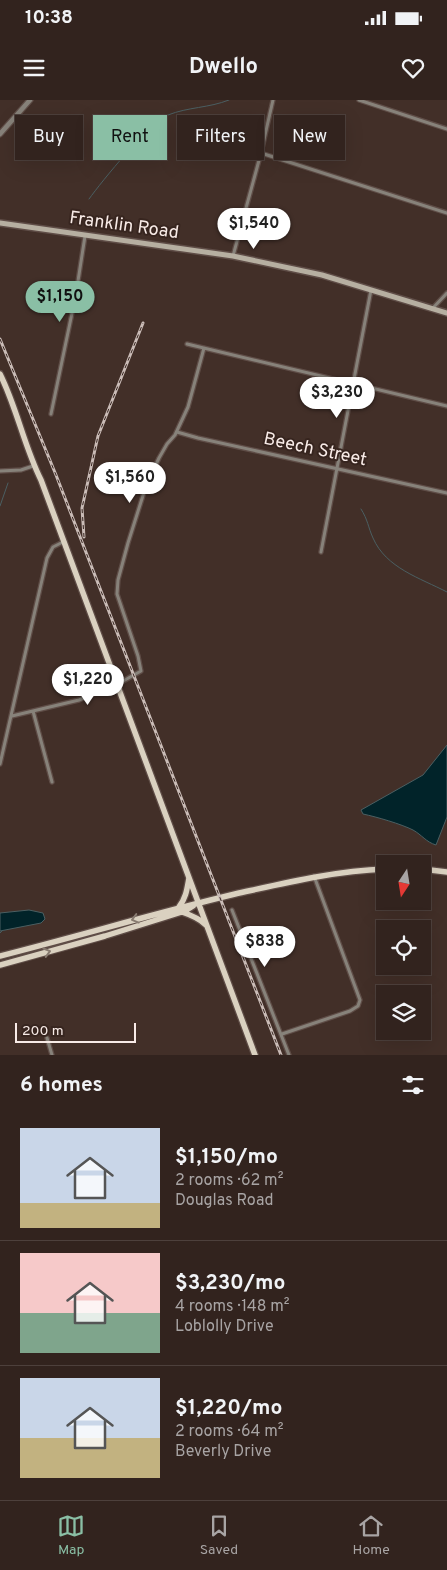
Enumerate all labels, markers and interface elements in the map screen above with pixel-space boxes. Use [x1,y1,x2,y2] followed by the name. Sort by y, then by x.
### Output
[25,6,73,30] text: 10:38
[20,54,48,82] icon: menu
[189,54,258,81] text: Dwello
[399,54,427,82] icon: heart
[15,115,83,160] chip: Buy
[93,115,167,160] chip: Rent
[177,115,264,160] chip: Filters
[274,115,345,160] chip: New
[68,207,180,245] street label: Franklin Road
[213,208,295,250] pin: $1,540
[228,214,280,234] text: $1,540
[19,280,101,323] pin: $1,150
[37,287,83,307] text: $1,150
[296,376,378,419] pin: $3,230
[311,383,363,403] text: $3,230
[261,428,369,472] street label: Beech Street
[89,462,171,504] pin: $1,560
[105,468,155,488] text: $1,560
[47,664,129,706] pin: $1,220
[63,670,113,690] text: $1,220
[376,855,431,910] north arrow
[376,855,431,1040] map controls
[131,913,139,924] one-way arrow
[376,920,431,975] button: locate
[235,926,295,968] pin: $838
[245,932,285,952] text: $838
[43,948,51,958] one-way arrow
[376,985,431,1040] button: layers
[15,1020,136,1043] scale bar
[22,1023,64,1040] text: 200 m
[399,1071,427,1099] icon: filters
[20,1072,103,1099] text: 6 homes
[175,1144,278,1171] text: $1,150/mo
[60,1148,120,1208] icon: home
[175,1171,283,1191] text: 2 rooms · 62 m²
[175,1191,274,1211] text: Douglas Road
[175,1270,285,1297] text: $3,230/mo
[60,1273,120,1333] icon: home
[175,1297,290,1317] text: 4 rooms · 148 m²
[175,1317,274,1337] text: Loblolly Drive
[175,1395,282,1422] text: $1,220/mo
[60,1398,120,1458] icon: home
[175,1422,284,1442] text: 2 rooms · 64 m²
[175,1442,271,1462] text: Beverly Drive
[57,1512,85,1559] tab: Map
[200,1512,238,1559] tab: Saved
[353,1512,390,1559] tab: Home

